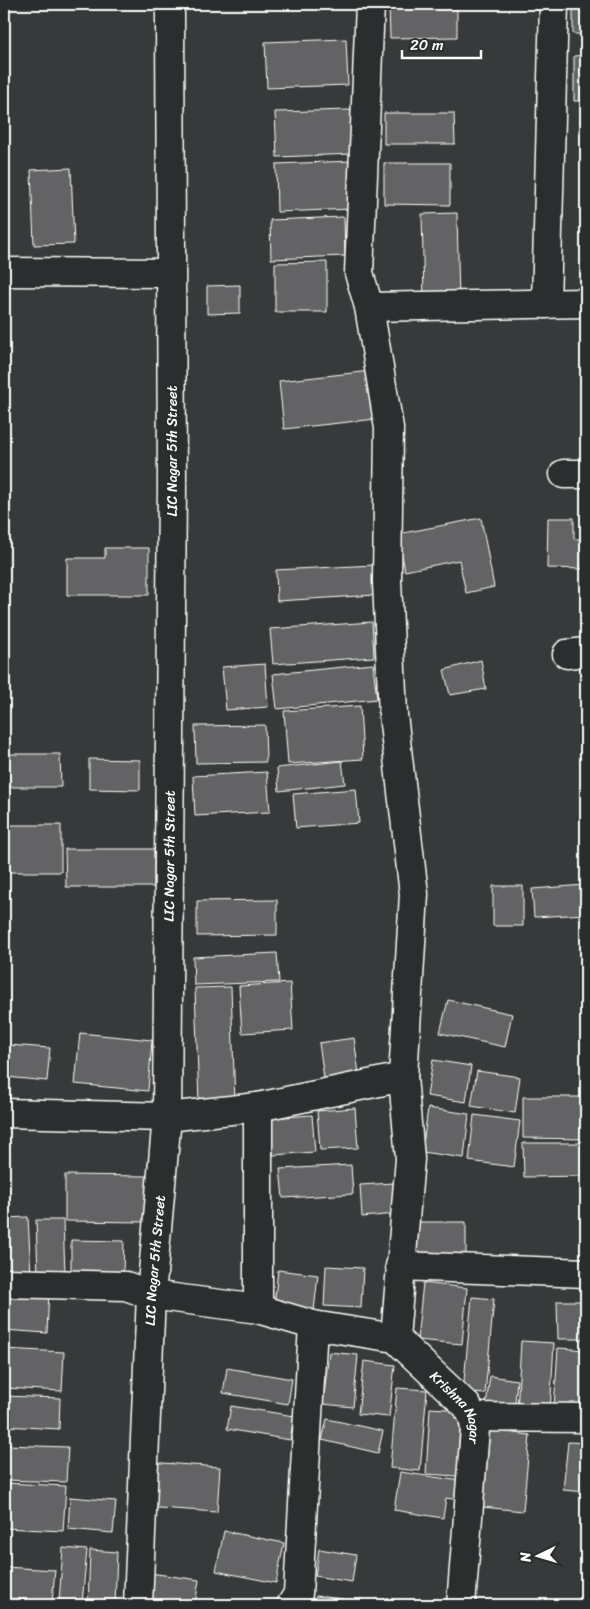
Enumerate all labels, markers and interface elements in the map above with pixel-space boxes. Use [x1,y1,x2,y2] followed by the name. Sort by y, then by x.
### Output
[402,28,481,60] scale bar
[410,32,444,58] text: 20 m
[160,385,185,517] street label: LIC Nagar 5th Street
[156,790,182,922] street label: LIC Nagar 5th Street
[137,1194,172,1326] street label: LIC Nagar 5th Street
[424,1364,488,1446] street label: Krishna Nagar
[512,1532,562,1582] north arrow
[513,1551,539,1564] text: N

